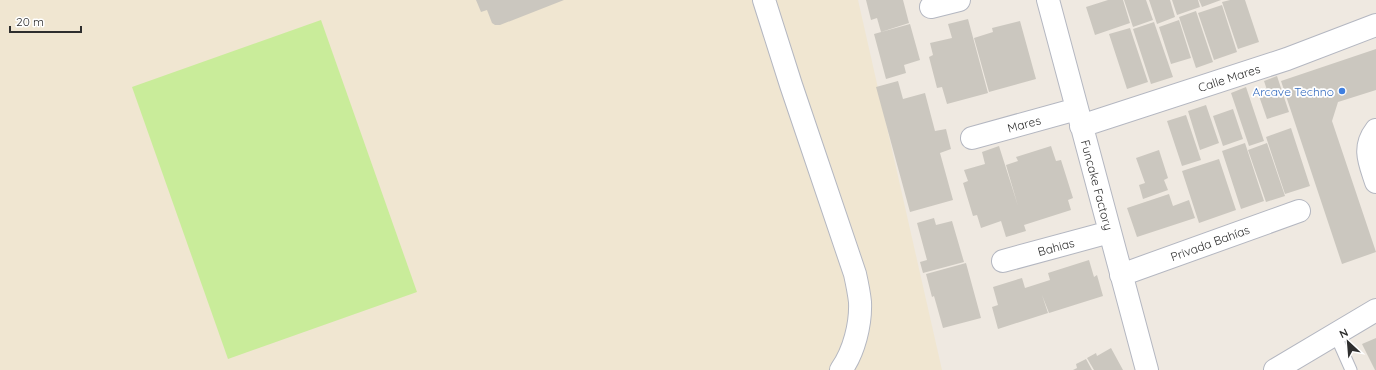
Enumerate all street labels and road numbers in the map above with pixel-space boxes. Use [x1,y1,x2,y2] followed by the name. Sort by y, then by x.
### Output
[1196,61,1262,95] street label: Calle Mares
[1006,112,1043,136] street label: Mares
[1078,138,1116,232] street label: Funcake Factory
[1168,222,1252,264] street label: Privada Bahías
[1036,235,1076,259] street label: Bahias

